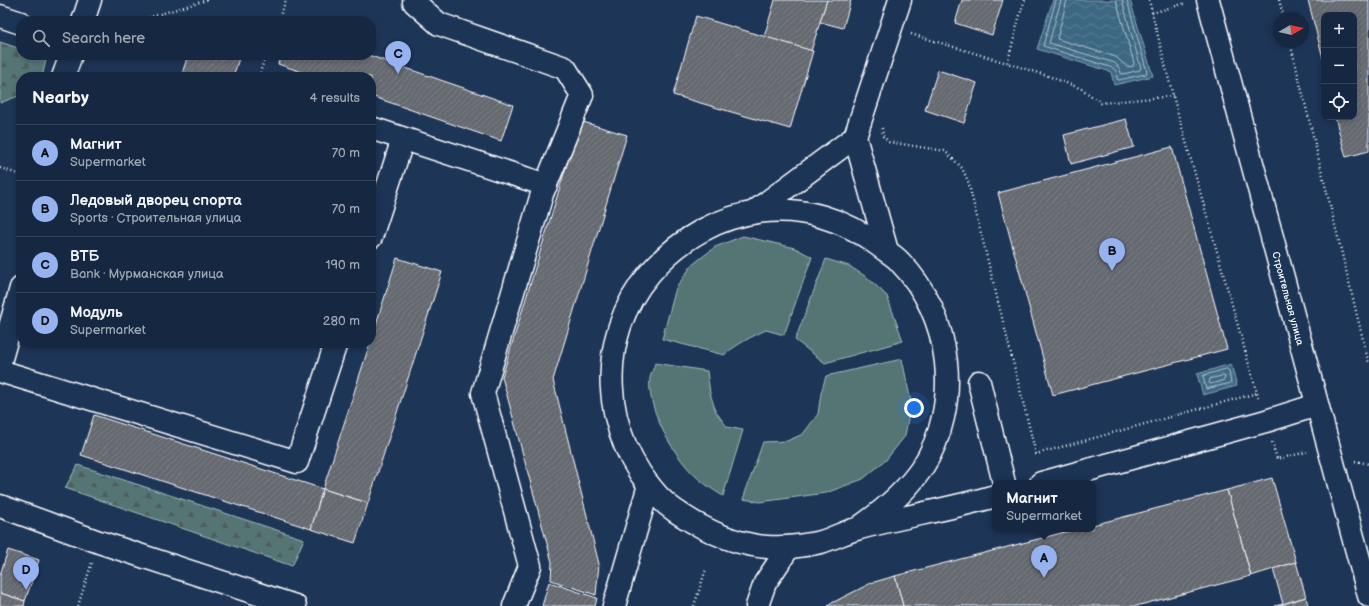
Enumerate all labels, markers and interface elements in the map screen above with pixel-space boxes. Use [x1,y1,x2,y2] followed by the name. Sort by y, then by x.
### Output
[1273,12,1309,48] north arrow
[1321,12,1357,120] map controls
[1321,12,1357,48] button: +
[16,16,376,60] search box
[30,27,52,49] icon: search
[62,29,145,48] text: Search here
[385,41,411,74] pin: C
[1321,48,1357,84] button: −
[1321,84,1357,120] button: locate
[32,88,89,108] text: Nearby
[310,90,360,106] text: 4 results
[70,135,122,154] text: Магнит
[41,145,49,161] text: A
[332,145,360,161] text: 70 m
[70,154,146,170] text: Supermarket
[70,191,242,210] text: Ледовый дворец спорта
[40,201,50,217] text: B
[332,201,360,217] text: 70 m
[70,210,241,226] text: Sports · Строительная улица
[1099,238,1125,271] pin: B
[70,247,99,266] text: ВТБ
[1269,250,1306,347] street label: Строительная улица
[40,257,50,273] text: C
[326,257,360,273] text: 190 m
[70,266,224,282] text: Bank · Мурманская улица
[70,303,123,322] text: Модуль
[40,313,50,329] text: D
[323,313,360,329] text: 280 m
[70,322,146,338] text: Supermarket
[904,398,924,418] your location
[992,480,1096,532] popup
[1006,489,1058,508] text: Магнит
[1006,508,1082,524] text: Supermarket
[1031,545,1057,578] pin: A
[13,557,39,590] pin: D

